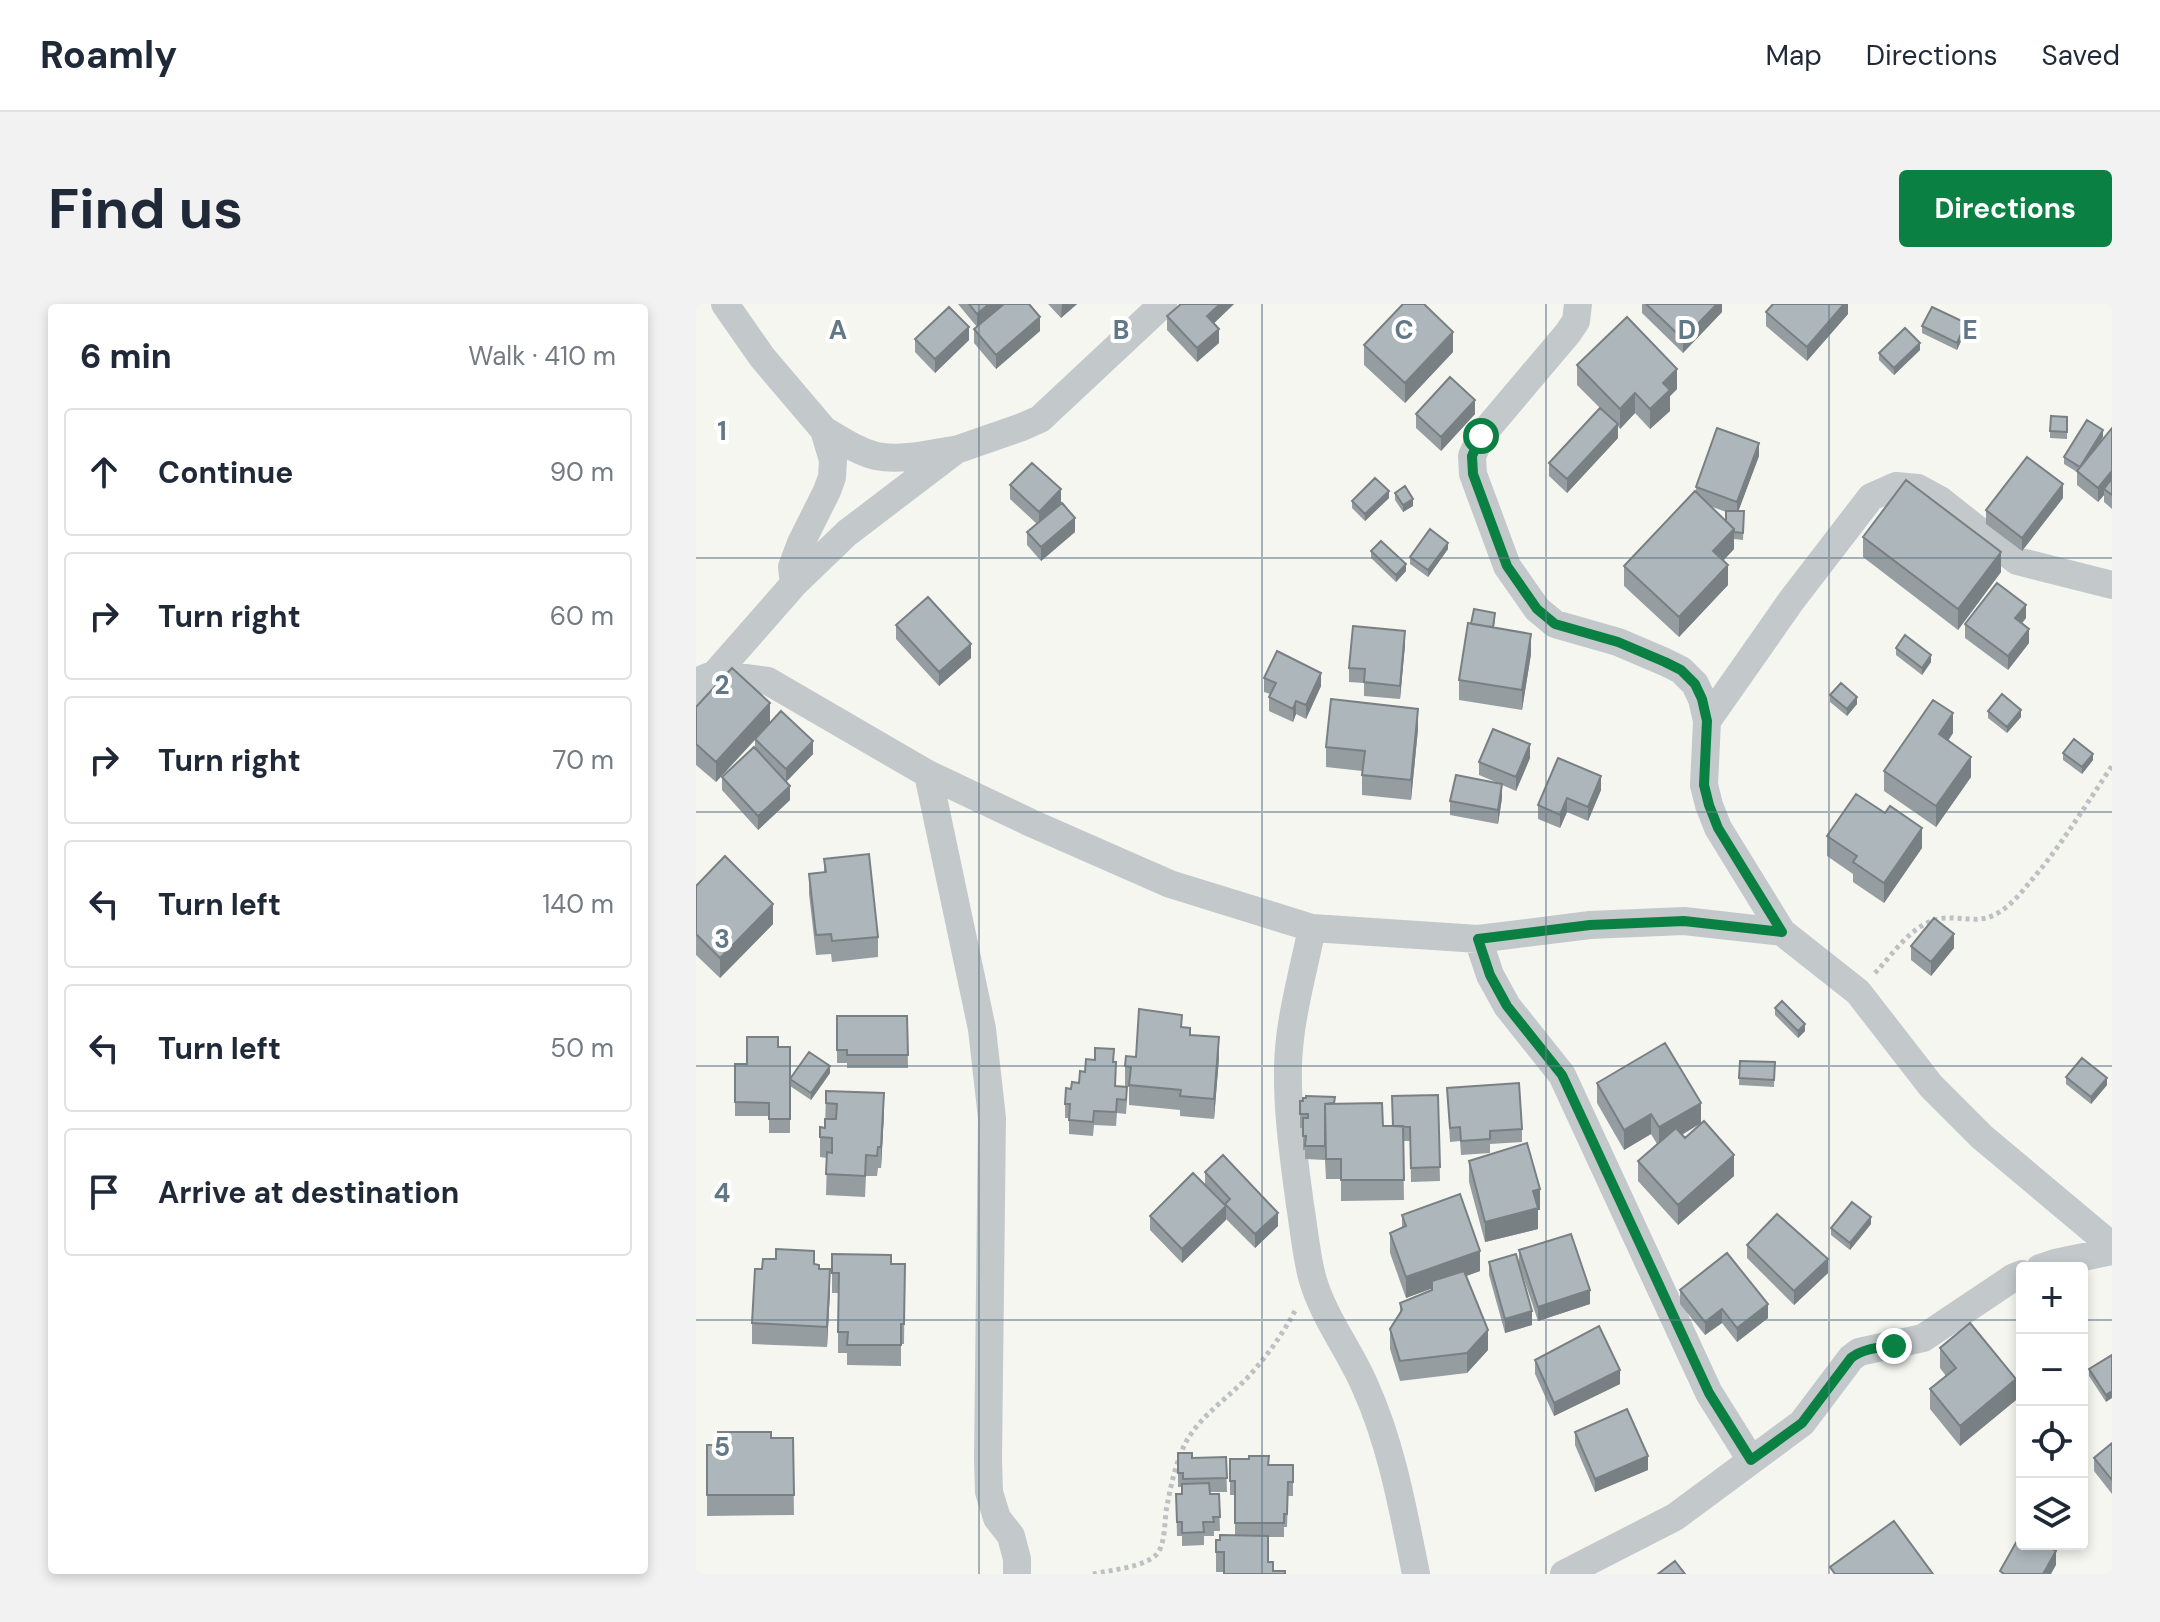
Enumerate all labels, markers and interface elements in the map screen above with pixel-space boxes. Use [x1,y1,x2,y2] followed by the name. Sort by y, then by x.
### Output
[40,30,177,80] text: Roamly
[1765,37,1822,74] text: Map
[1866,37,1998,74] text: Directions
[2042,37,2120,74] text: Saved
[1899,170,2112,247] button: Directions
[48,172,243,245] text: Find us
[829,313,847,347] text: A
[1113,313,1129,347] text: B
[1394,313,1414,347] text: C
[1678,313,1696,347] text: D
[1962,313,1978,347] text: E
[80,334,172,379] text: 6 min
[468,339,616,373] text: Walk · 410 m
[717,414,727,448] text: 1
[1463,418,1499,454] route start
[82,450,126,494] icon: ahead
[158,453,293,492] text: Continue
[550,455,614,489] text: 90 m
[82,594,126,638] icon: right
[158,597,301,636] text: Turn right
[550,599,614,633] text: 60 m
[714,668,730,702] text: 2
[82,738,126,782] icon: right
[158,741,301,780] text: Turn right
[553,743,614,777] text: 70 m
[82,882,126,926] icon: left
[158,885,281,924] text: Turn left
[542,887,614,921] text: 140 m
[714,922,730,956] text: 3
[82,1026,126,1070] icon: left
[158,1029,281,1068] text: Turn left
[550,1031,614,1065] text: 50 m
[82,1170,126,1214] icon: arrive
[158,1173,459,1212] text: Arrive at destination
[714,1176,730,1210] text: 4
[2016,1262,2088,1550] map controls
[2016,1262,2088,1334] button: +
[1876,1328,1912,1364] route end
[2016,1334,2088,1406] button: −
[2016,1406,2088,1478] button: locate
[714,1430,730,1464] text: 5
[2016,1478,2088,1550] button: layers

